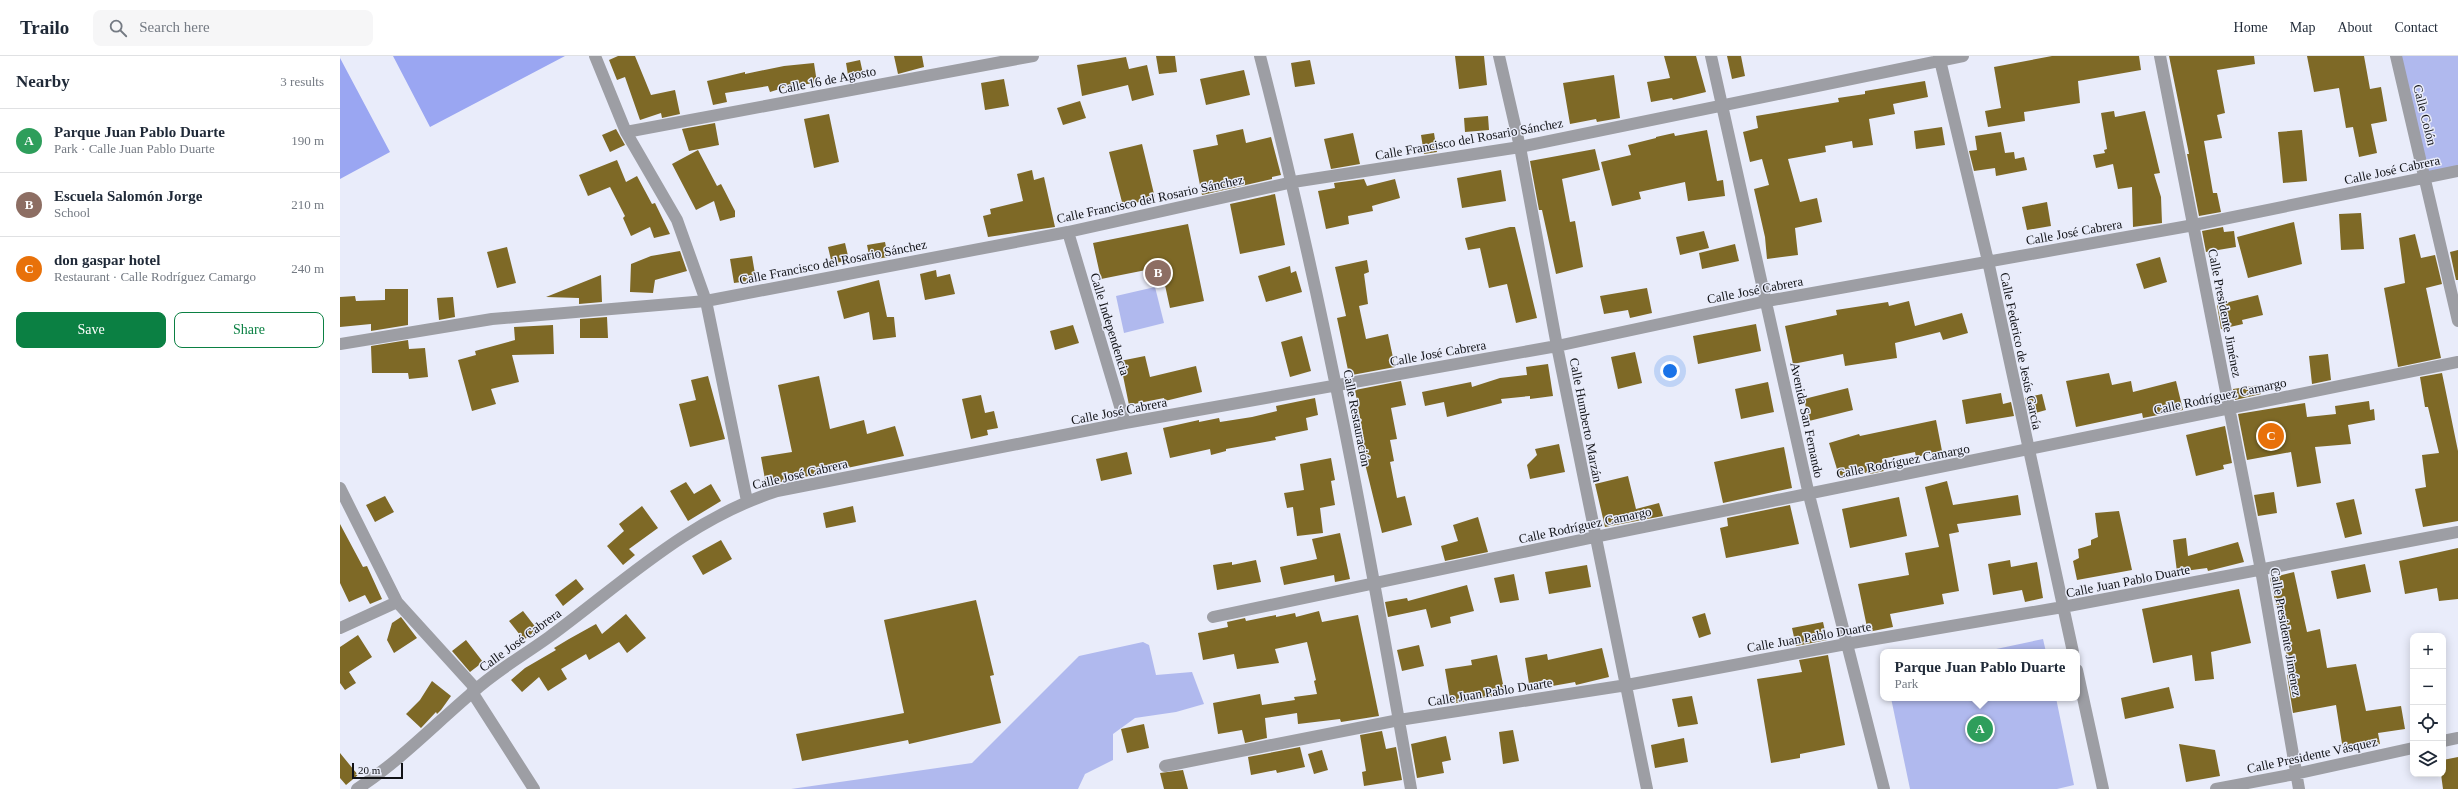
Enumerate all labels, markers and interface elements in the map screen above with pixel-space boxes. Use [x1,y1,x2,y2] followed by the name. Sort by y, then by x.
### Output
[93,10,373,46] search box
[20,17,69,38] text: Trailo
[107,17,129,39] icon: search
[139,19,210,35] text: Search here
[2234,20,2268,35] text: Home
[2290,20,2315,35] text: Map
[2337,20,2372,35] text: About
[2394,20,2438,35] text: Contact
[777,63,877,97] street label: Calle 16 de Agosto
[16,72,70,91] text: Nearby
[280,74,324,89] text: 3 results
[2410,83,2440,148] street label: Calle Colón
[1374,115,1564,163] street label: Calle Francisco del Rosario Sánchez
[54,124,225,140] text: Parque Juan Pablo Duarte
[24,133,34,148] text: A
[291,133,324,148] text: 190 m
[54,141,215,156] text: Park · Calle Juan Pablo Duarte
[2343,152,2441,187] street label: Calle José Cabrera
[1055,172,1245,226] street label: Calle Francisco del Rosario Sánchez
[54,188,202,204] text: Escuela Salomón Jorge
[25,197,33,212] text: B
[291,197,324,212] text: 210 m
[54,205,90,220] text: School
[2025,216,2124,248] street label: Calle José Cabrera
[738,236,928,288] street label: Calle Francisco del Rosario Sánchez
[2205,247,2245,379] street label: Calle Presidente Jiménez
[54,252,160,268] text: don gaspar hotel
[1145,258,1171,288] pin: B
[24,261,34,276] text: C
[291,261,324,276] text: 240 m
[54,269,256,284] text: Restaurant · Calle Rodríguez Camargo
[1087,271,1133,377] street label: Calle Independencia
[1997,271,2045,431] street label: Calle Federico de Jesús García
[1706,273,1804,307] street label: Calle José Cabrera
[16,312,166,348] button: Save
[174,312,324,348] button: Share
[1389,337,1488,369] street label: Calle José Cabrera
[1567,357,1606,484] street label: Calle Humberto Marzán
[1660,361,1680,381] your location
[1787,361,1827,479] street label: Avenida San Fernando
[1340,368,1374,468] street label: Calle Restauración
[2152,375,2288,417] street label: Calle Rodríguez Camargo
[1070,394,1168,428] street label: Calle José Cabrera
[2258,421,2284,451] pin: C
[1835,441,1971,481] street label: Calle Rodríguez Camargo
[751,456,849,492] street label: Calle José Cabrera
[1517,504,1653,546] street label: Calle Rodríguez Camargo
[2065,562,2191,600] street label: Calle Juan Pablo Duarte
[2267,566,2305,698] street label: Calle Presidente Jiménez
[476,605,564,675] street label: Calle José Cabrera
[1746,619,1873,655] street label: Calle Juan Pablo Duarte
[2410,633,2446,777] map controls
[2410,633,2446,669] button: +
[1880,649,2080,701] popup
[1895,659,2065,675] text: Parque Juan Pablo Duarte
[2410,669,2446,705] button: −
[1427,675,1554,709] street label: Calle Juan Pablo Duarte
[1895,676,1918,691] text: Park
[2410,705,2446,741] button: locate
[1967,714,1993,744] pin: A
[2246,734,2379,776] street label: Calle Presidente Vásquez
[2410,741,2446,777] button: layers
[352,761,403,780] scale bar
[358,764,380,776] text: 20 m

